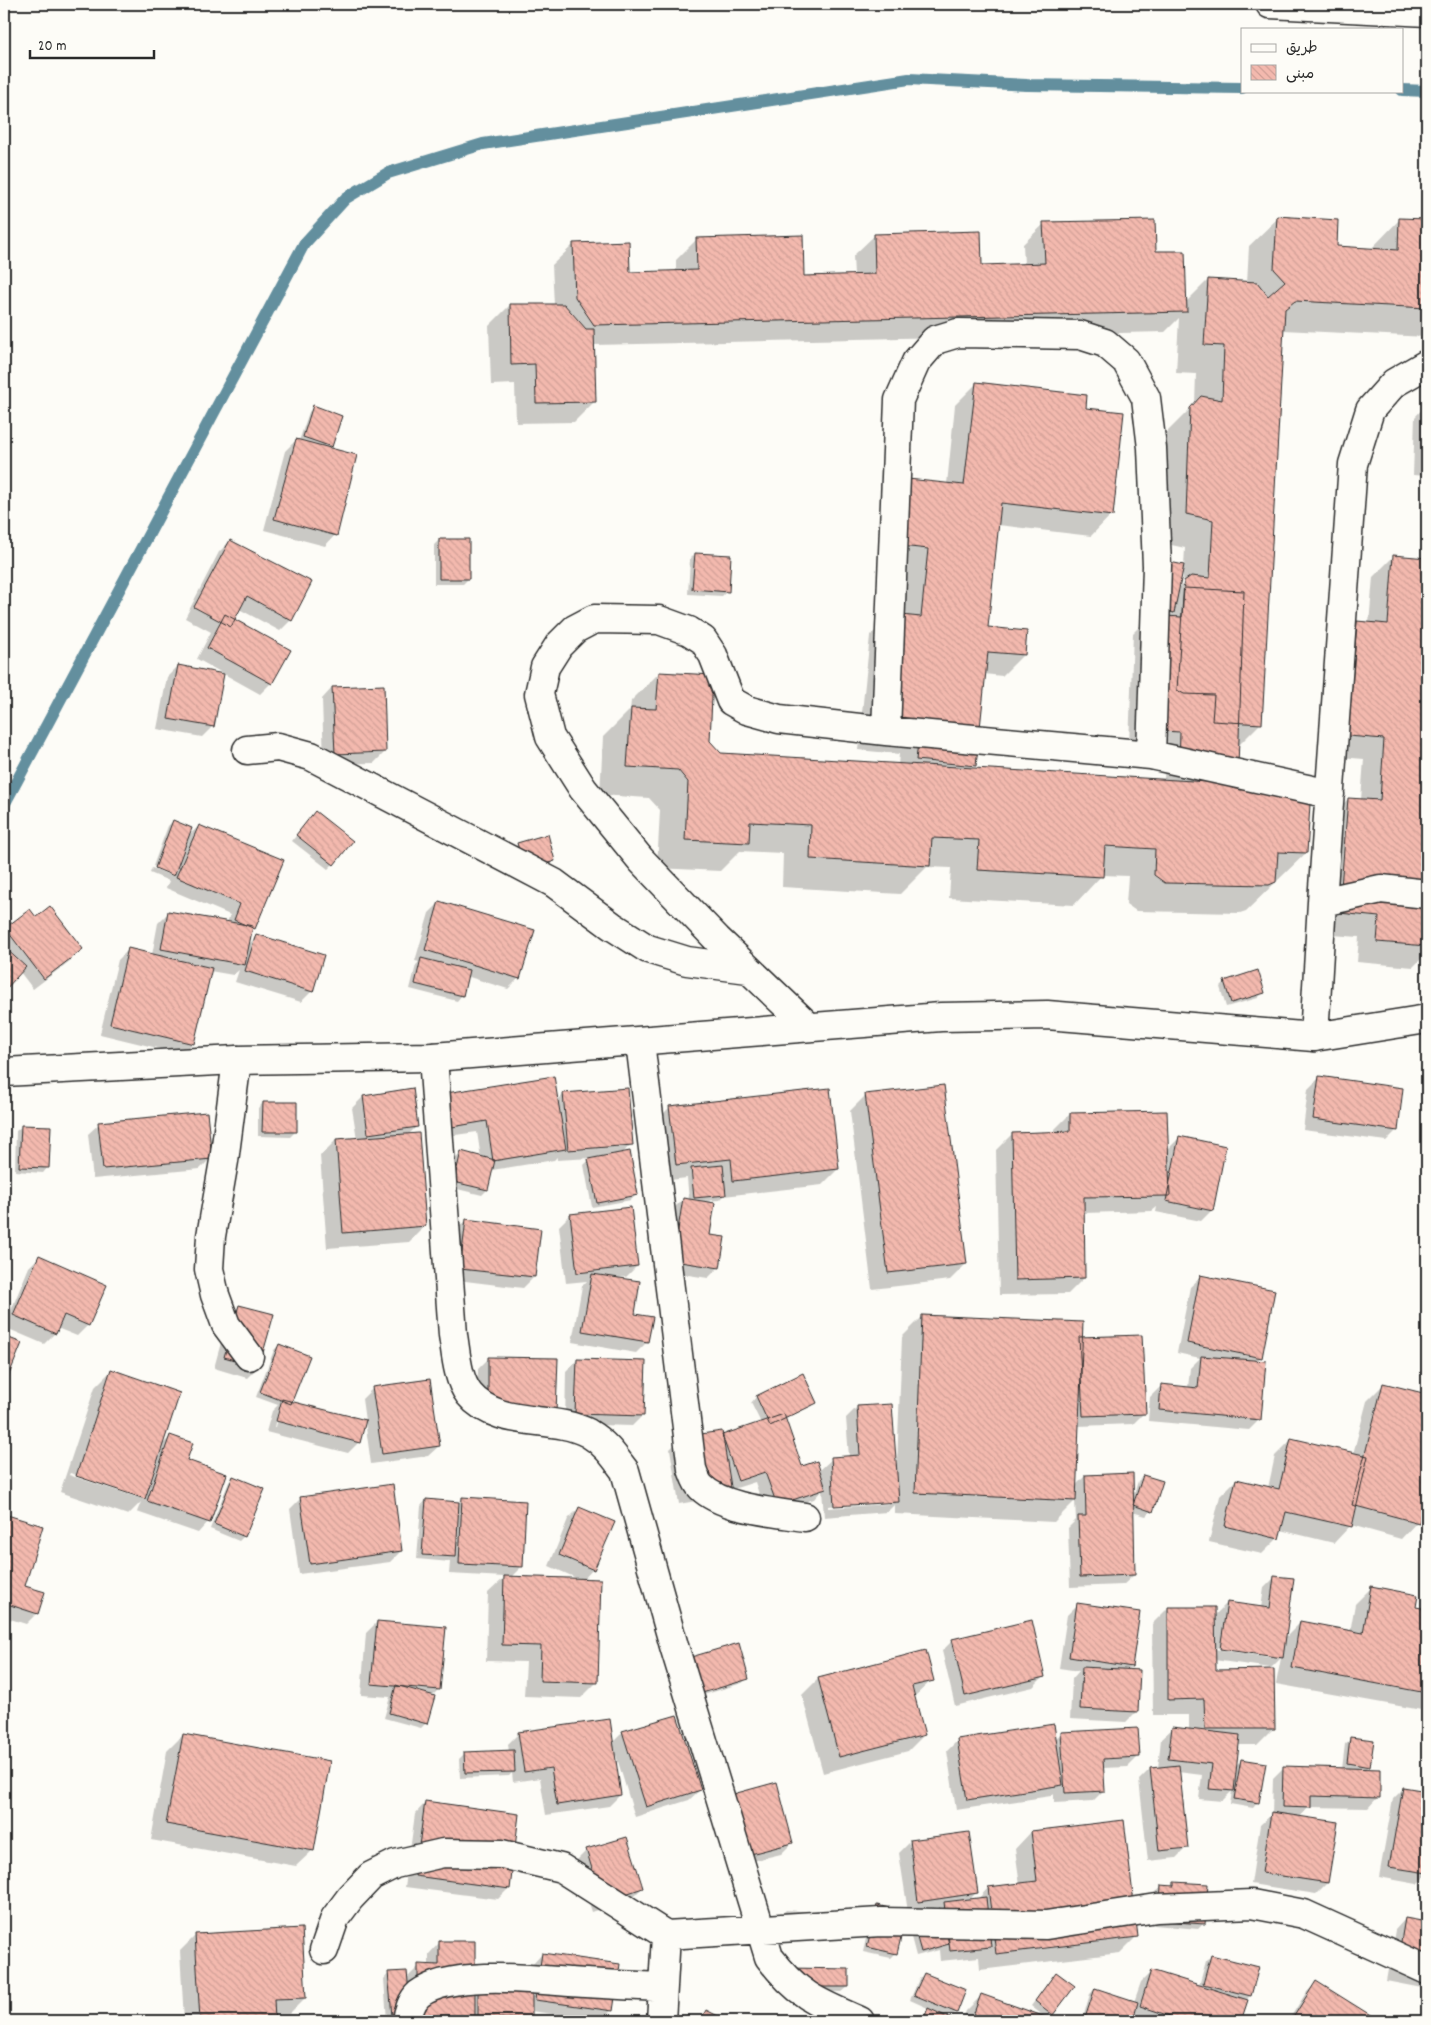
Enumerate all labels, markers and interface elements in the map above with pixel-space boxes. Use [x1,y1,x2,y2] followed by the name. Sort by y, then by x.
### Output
[30,28,154,60] scale bar
[1241,28,1404,92] legend
[38,36,66,58] text: 20 m
[1286,38,1318,60] text: طريق
[1286,64,1314,86] text: مبنى

